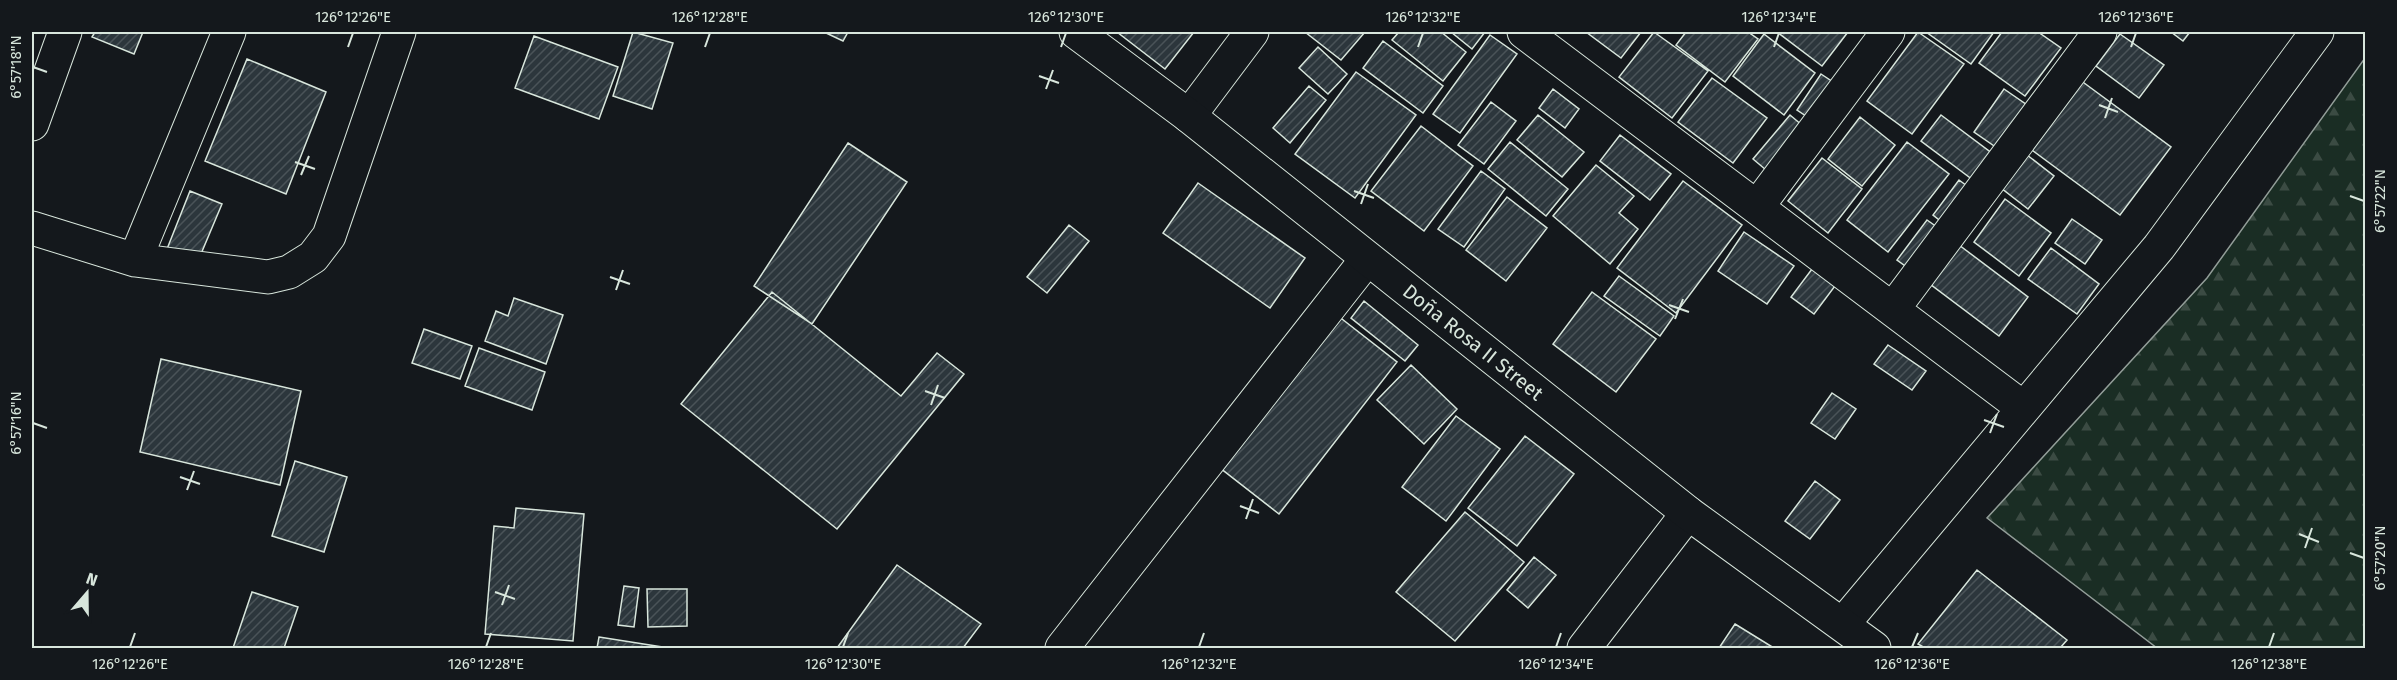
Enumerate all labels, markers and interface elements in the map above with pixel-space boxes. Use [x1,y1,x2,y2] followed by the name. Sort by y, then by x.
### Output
[315,8,391,26] text: 126°12'26"E
[672,8,748,26] text: 126°12'28"E
[1028,8,1104,26] text: 126°12'30"E
[1385,8,1461,26] text: 126°12'32"E
[1741,8,1817,26] text: 126°12'34"E
[2098,8,2174,26] text: 126°12'36"E
[7,35,25,99] text: 6°57'18"N
[2371,169,2389,233] text: 6°57'22"N
[1398,279,1549,406] street label: Doña Rosa II Street
[7,391,25,455] text: 6°57'16"N
[2371,526,2389,590] text: 6°57'20"N
[57,563,117,623] north arrow
[84,569,100,590] text: N
[92,655,168,673] text: 126°12'26"E
[448,655,524,673] text: 126°12'28"E
[805,655,881,673] text: 126°12'30"E
[1161,655,1237,673] text: 126°12'32"E
[1518,655,1594,673] text: 126°12'34"E
[1874,655,1950,673] text: 126°12'36"E
[2231,655,2307,673] text: 126°12'38"E

